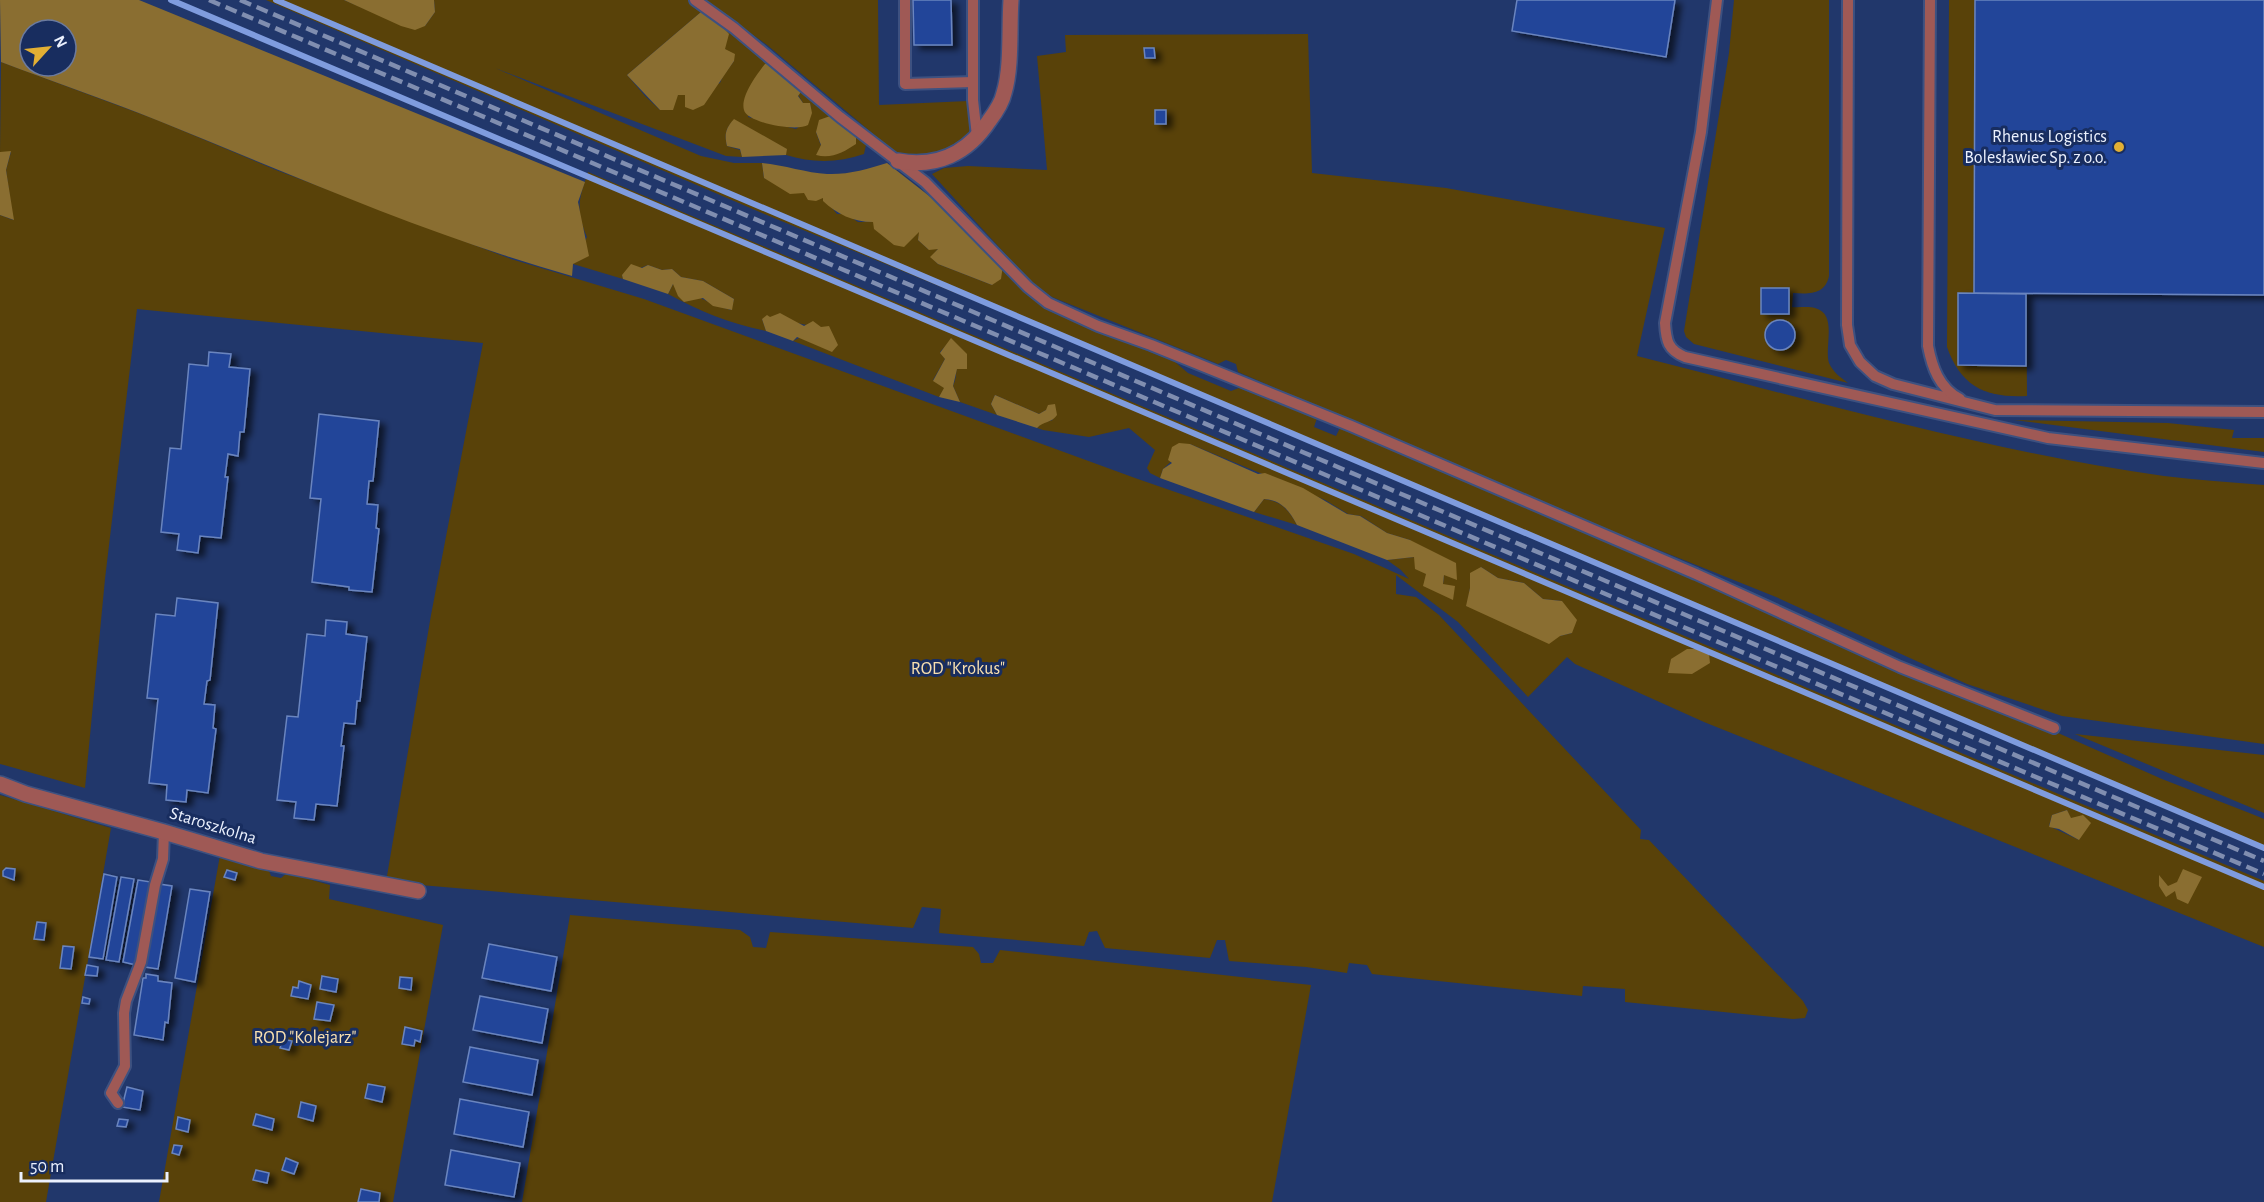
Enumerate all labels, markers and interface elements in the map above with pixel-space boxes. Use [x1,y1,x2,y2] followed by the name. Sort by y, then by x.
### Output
[18,18,78,78] north arrow
[51,33,70,50] text: N
[1964,128,2107,167] place label: Rhenus Logistics Bolesławiec Sp. z o.o.
[2112,140,2126,154] marker: Rhenus Logistics Bolesławiec Sp. z o.o.
[911,660,1005,678] park label: ROD "Krokus"
[167,804,259,848] street label: Staroszkolna
[253,1029,357,1047] park label: ROD "Kolejarz"
[21,1145,166,1183] scale bar
[30,1158,64,1176] text: 50 m

